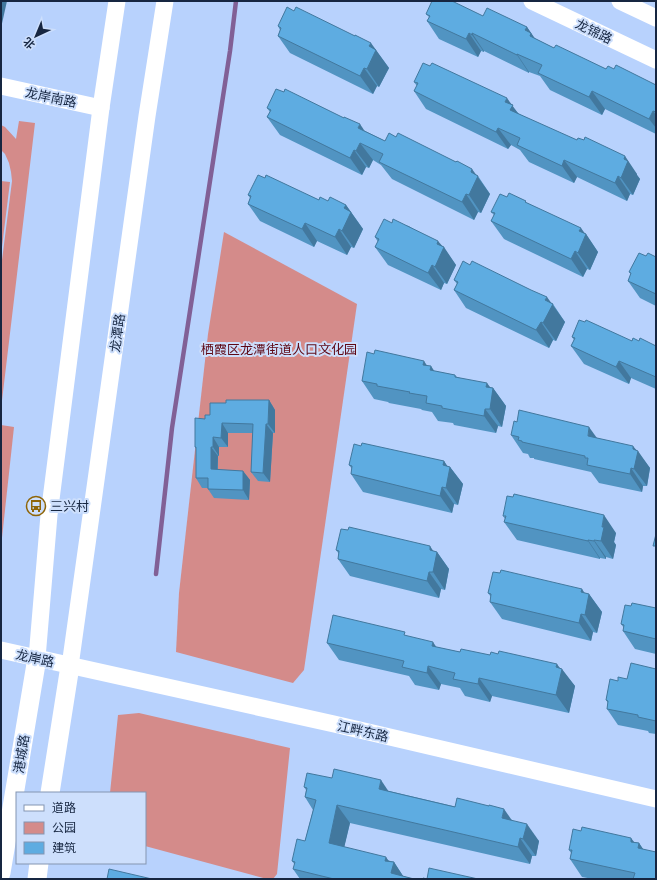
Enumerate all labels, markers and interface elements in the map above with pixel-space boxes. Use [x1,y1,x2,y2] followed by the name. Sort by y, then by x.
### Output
[573,15,615,47] street label: 龙锦路
[16,16,56,56] north arrow
[20,35,37,52] text: 北
[24,84,78,110] street label: 龙岸南路
[106,313,128,353] street label: 龙潭路
[201,341,357,357] park label: 栖霞区龙潭街道人口文化园
[25,495,47,517] bus stop icon: 三兴村
[50,498,89,514] place label: 三兴村
[14,646,56,670] street label: 龙岸路
[336,717,390,745] street label: 江畔东路
[10,733,32,775] street label: 港城路
[16,792,146,864] legend
[52,800,76,815] text: 道路
[52,820,76,835] text: 公园
[52,840,76,855] text: 建筑

